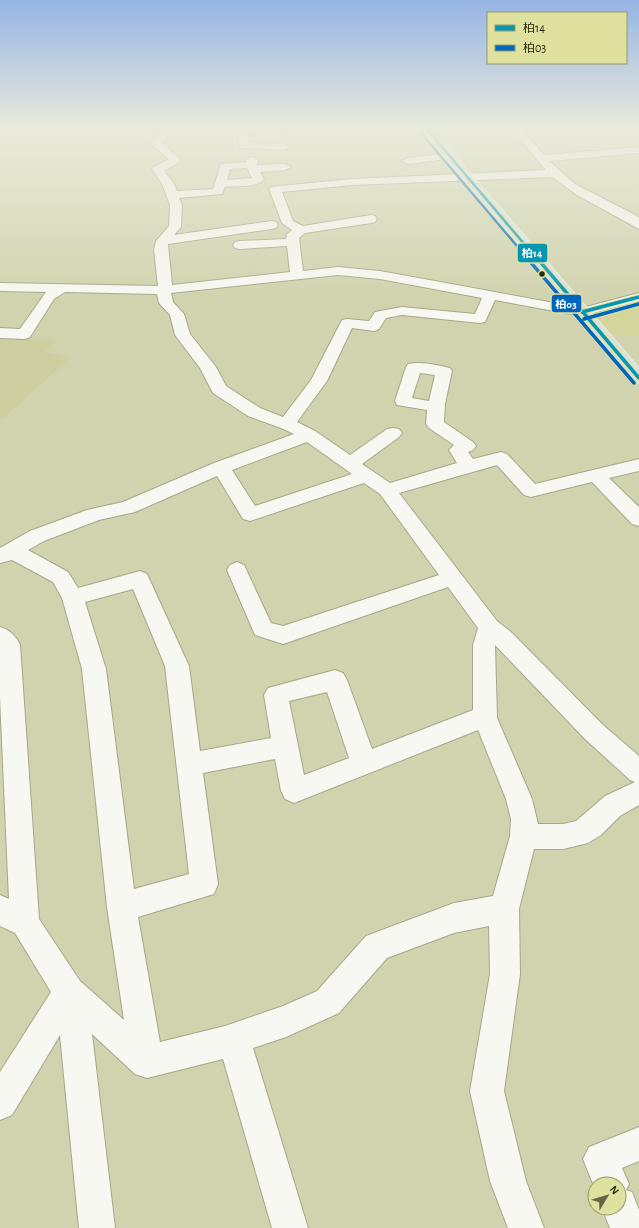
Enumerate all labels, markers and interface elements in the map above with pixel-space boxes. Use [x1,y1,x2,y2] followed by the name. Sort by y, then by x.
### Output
[487,12,627,64] legend
[523,22,545,34] text: 柏14
[523,42,546,54] text: 柏03
[517,243,548,263] line badge: 柏14
[522,247,543,259] text: 柏14
[537,269,547,279] unlabelled marker
[551,294,582,313] line badge: 柏03
[555,298,577,310] text: 柏03
[587,1176,627,1216] north arrow
[608,1184,621,1197] text: N

